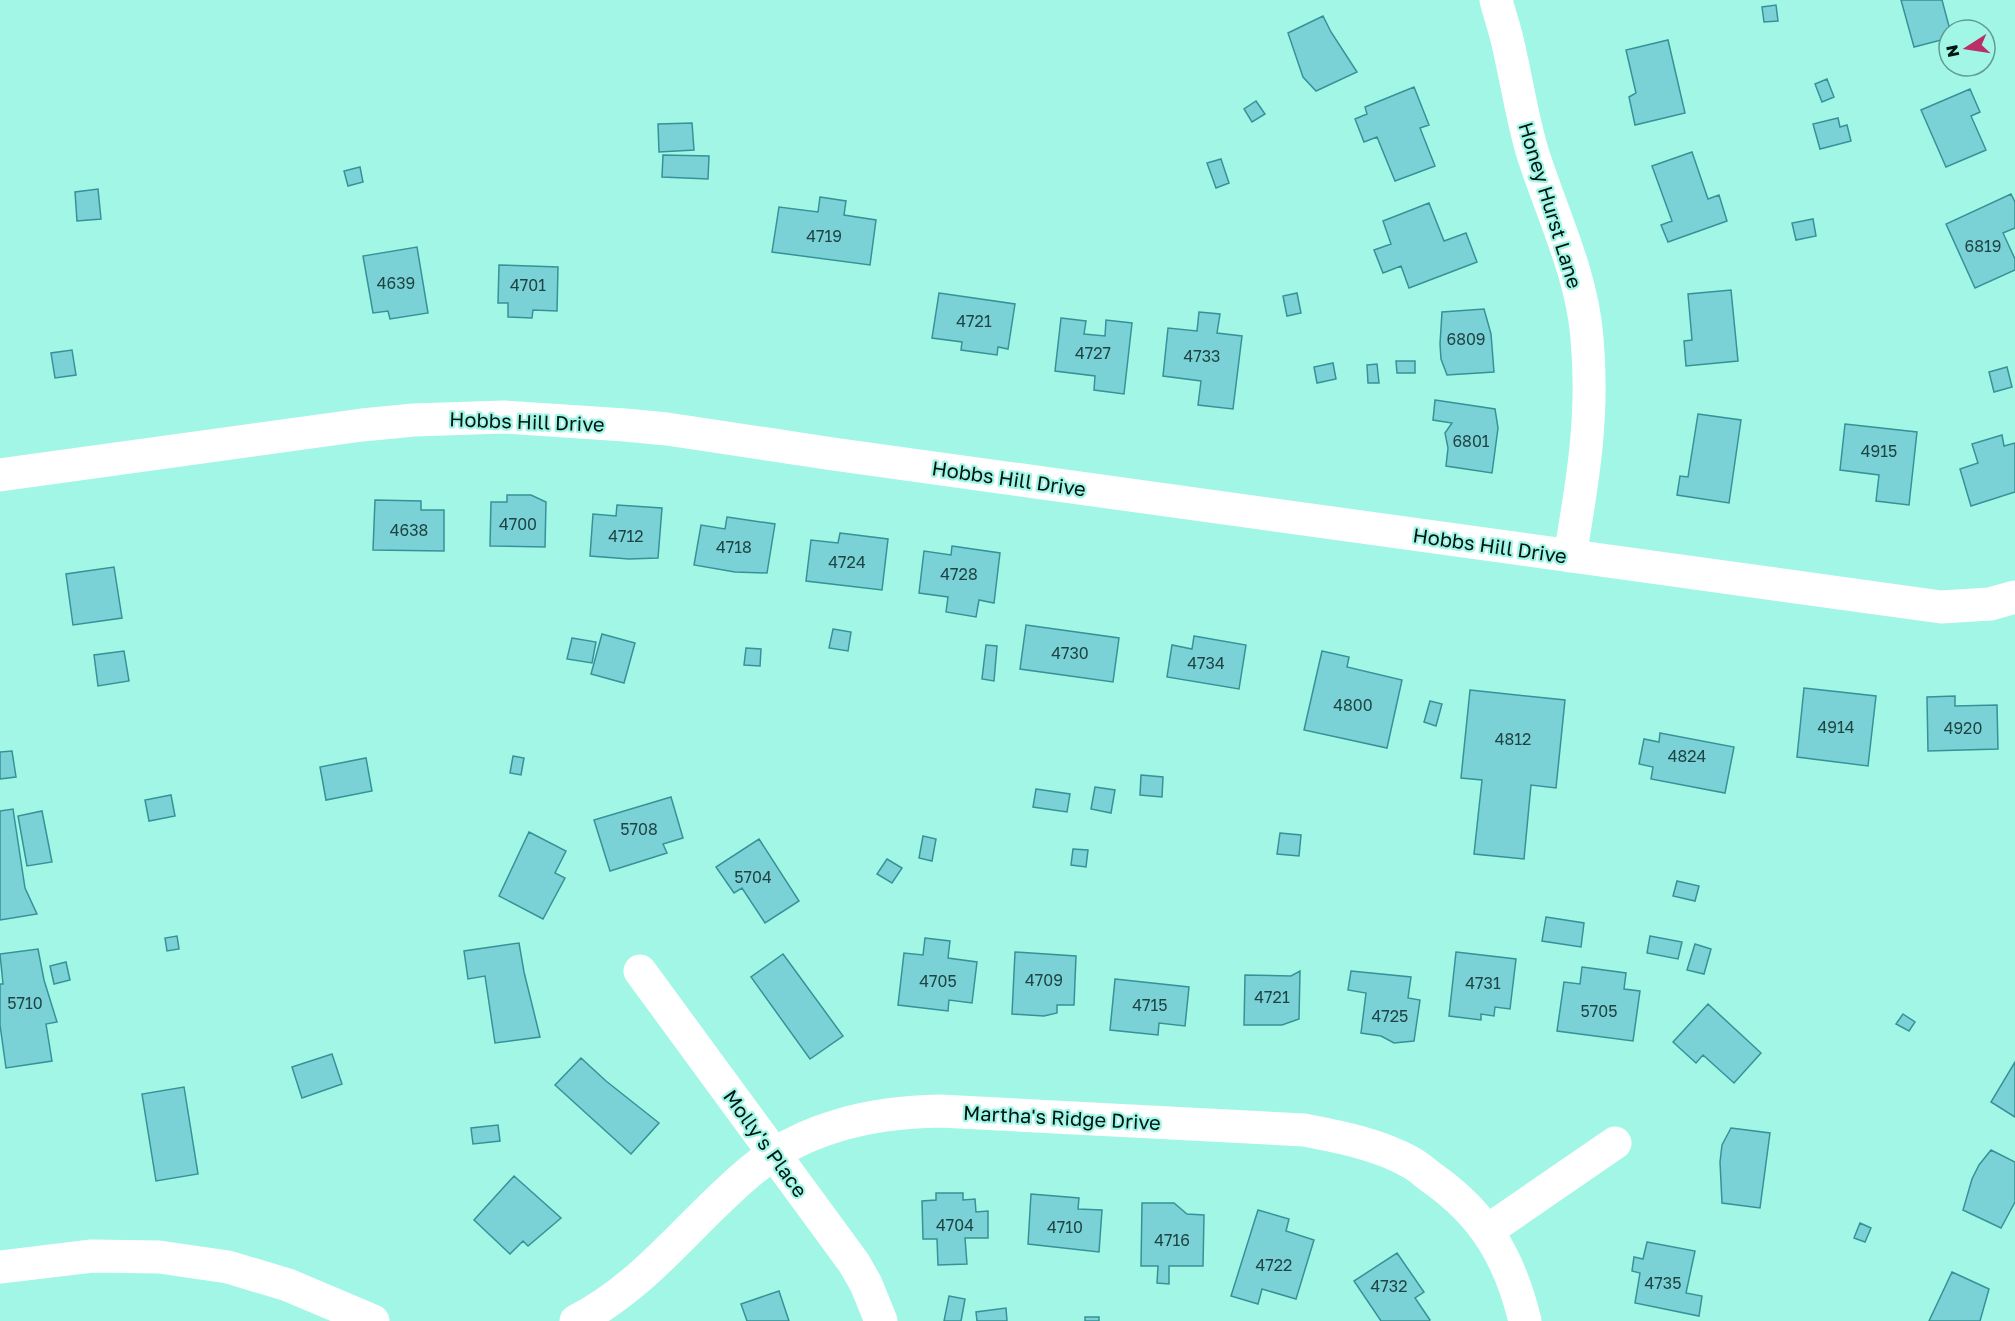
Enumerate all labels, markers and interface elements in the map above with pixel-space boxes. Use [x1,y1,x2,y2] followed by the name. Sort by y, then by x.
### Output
[1937,18,1997,78] north arrow
[1941,43,1963,59] text: N
[1514,119,1588,291] street label: Honey Hurst Lane
[806,226,842,246] house number: 4719
[1965,236,2001,256] house number: 6819
[377,273,415,293] house number: 4639
[510,275,546,295] house number: 4701
[956,311,992,331] house number: 4721
[1446,329,1486,349] house number: 6809
[1075,343,1111,363] house number: 4727
[1184,346,1220,366] house number: 4733
[449,406,605,436] street label: Hobbs Hill Drive
[1452,431,1490,451] house number: 6801
[1861,441,1897,461] house number: 4915
[930,455,1088,501] street label: Hobbs Hill Drive
[499,514,537,534] house number: 4700
[390,520,428,540] house number: 4638
[1411,522,1569,568] street label: Hobbs Hill Drive
[608,526,644,546] house number: 4712
[716,537,752,557] house number: 4718
[828,552,866,572] house number: 4724
[940,564,978,584] house number: 4728
[1051,643,1089,663] house number: 4730
[1187,653,1225,673] house number: 4734
[1333,695,1373,715] house number: 4800
[1818,717,1854,737] house number: 4914
[1944,718,1982,738] house number: 4920
[1495,729,1531,749] house number: 4812
[1668,746,1706,766] house number: 4824
[620,819,658,839] house number: 5708
[734,867,772,887] house number: 5704
[1025,970,1063,990] house number: 4709
[919,971,957,991] house number: 4705
[1465,973,1501,993] house number: 4731
[1254,987,1290,1007] house number: 4721
[7,993,43,1013] house number: 5710
[1132,995,1168,1015] house number: 4715
[1581,1001,1617,1021] house number: 5705
[1372,1006,1408,1026] house number: 4725
[719,1085,813,1201] street label: Molly's Place
[963,1100,1161,1134] street label: Martha's Ridge Drive
[936,1215,974,1235] house number: 4704
[1047,1217,1083,1237] house number: 4710
[1154,1230,1190,1250] house number: 4716
[1256,1255,1292,1275] house number: 4722
[1645,1273,1681,1293] house number: 4735
[1371,1276,1407,1296] house number: 4732

